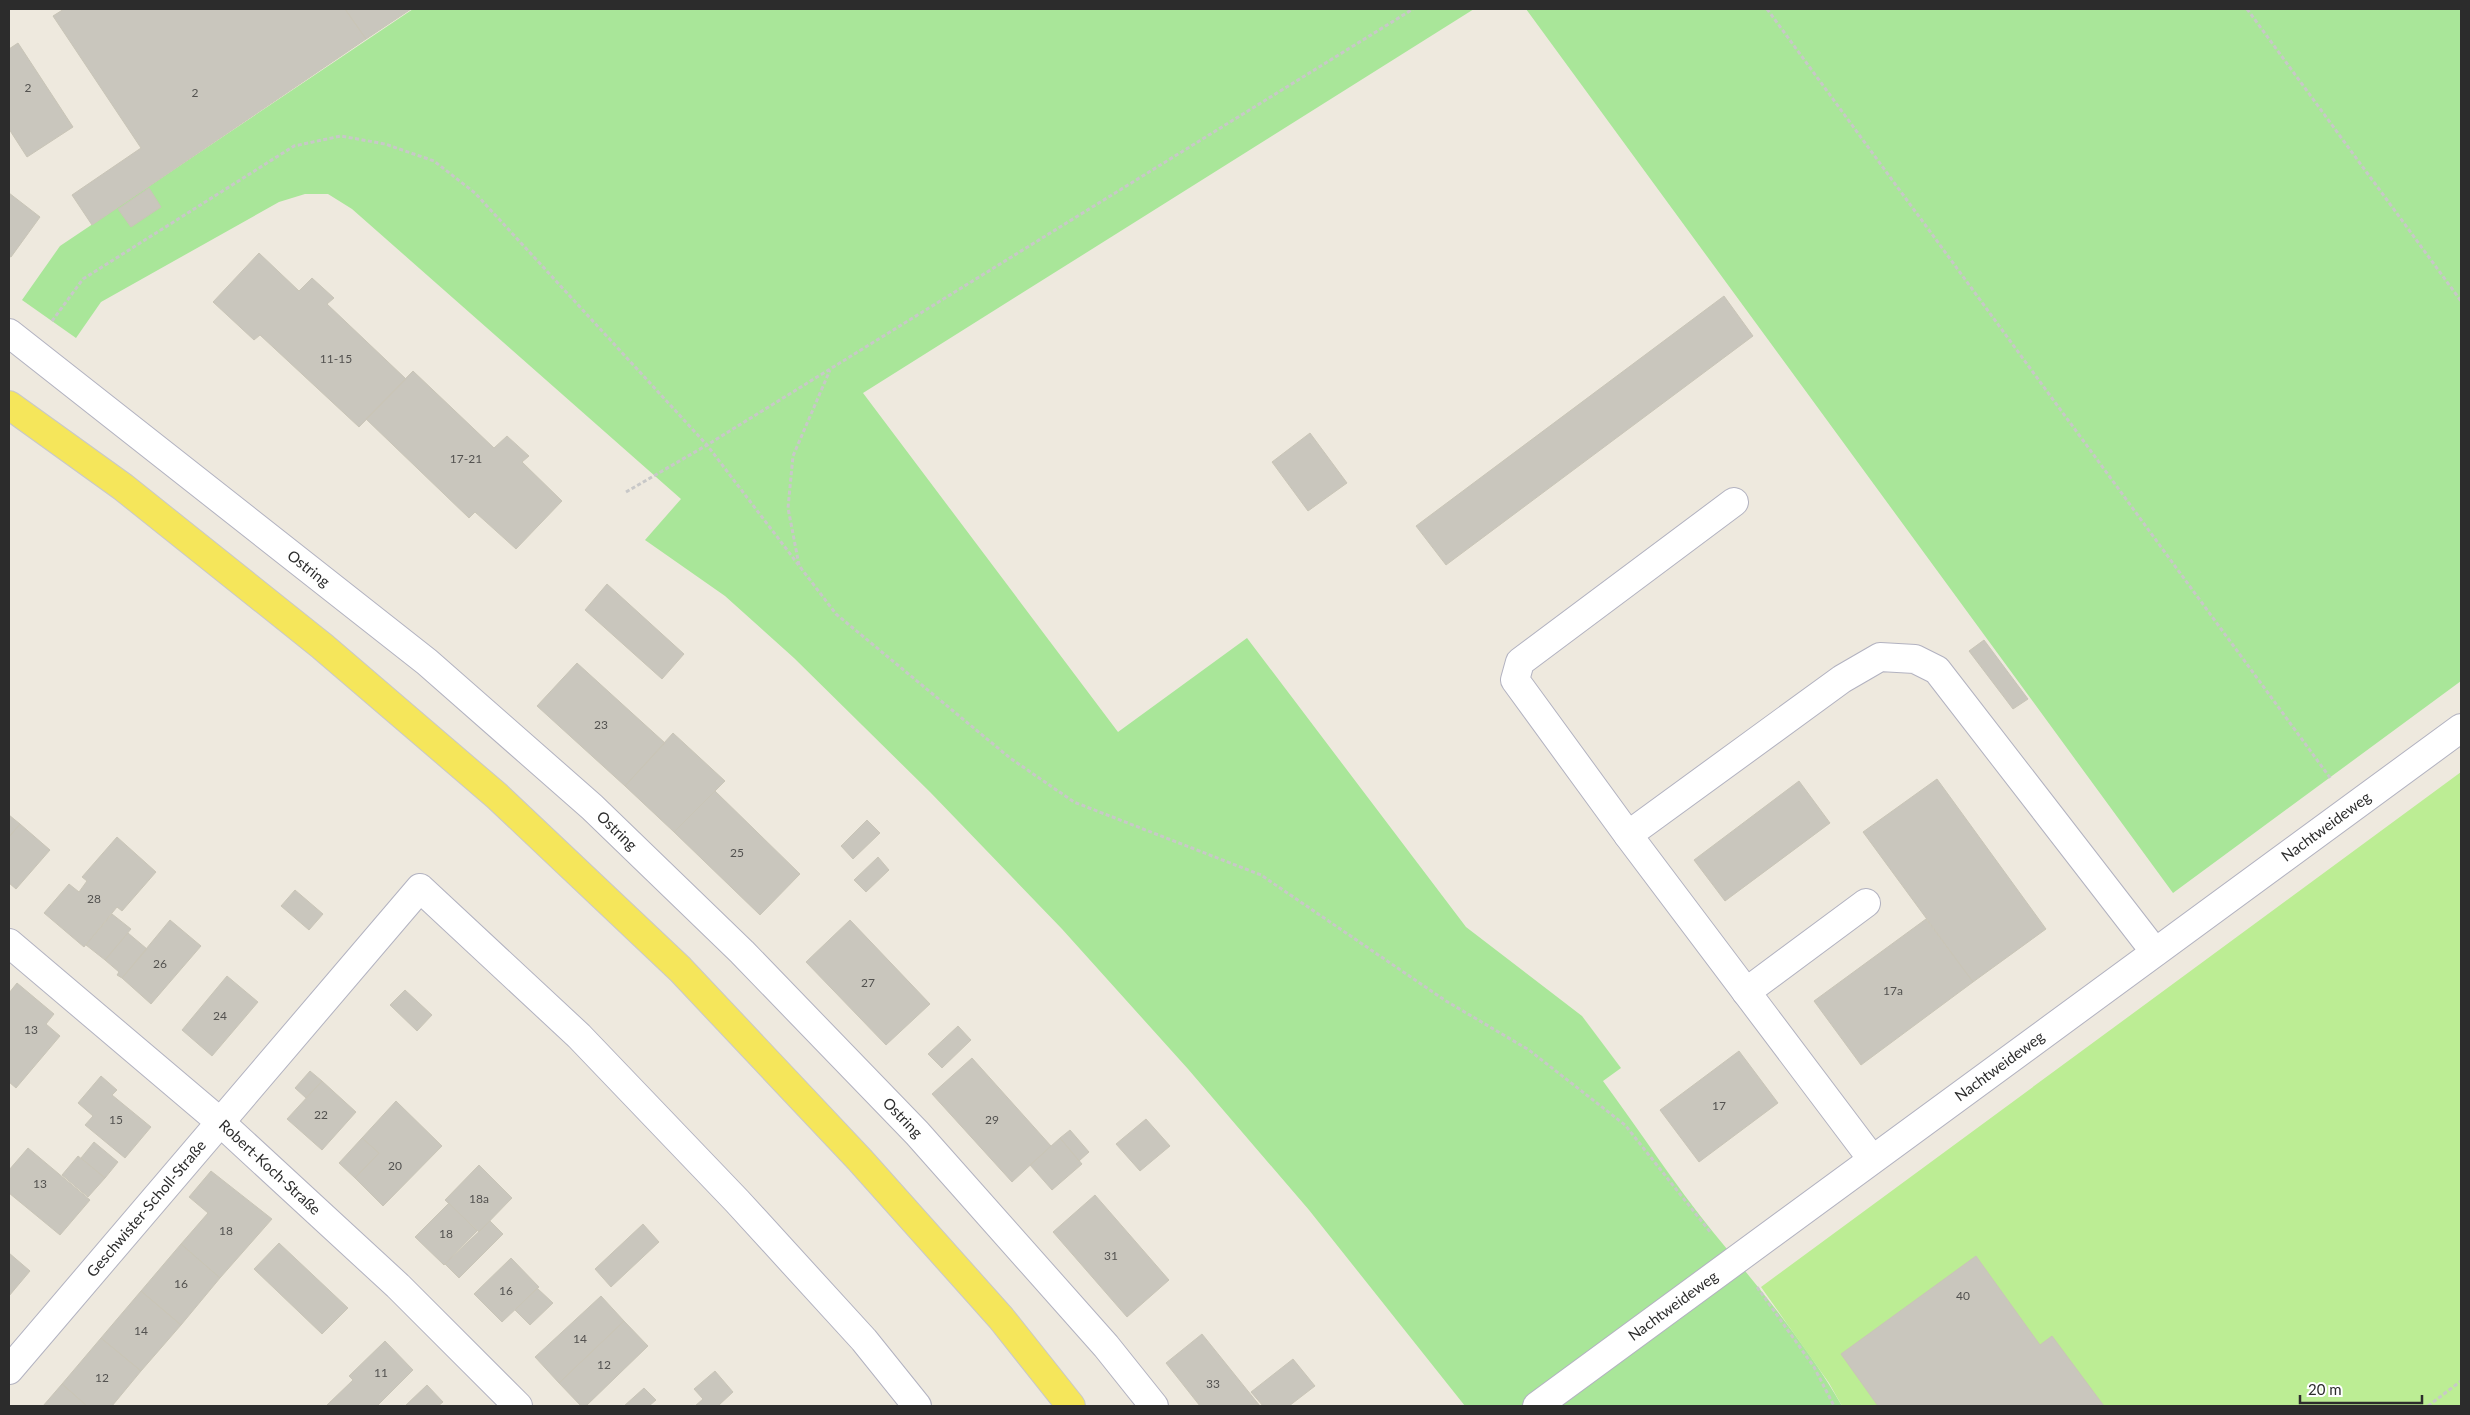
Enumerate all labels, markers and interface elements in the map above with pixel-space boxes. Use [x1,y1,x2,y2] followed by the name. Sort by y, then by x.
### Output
[25,80,32,95] house number: 2
[192,85,199,100] house number: 2
[320,351,352,366] house number: 11-15
[450,451,482,466] house number: 17-21
[284,546,334,590] street label: Ostring
[594,717,608,732] house number: 23
[2277,787,2374,865] street label: Nachtweideweg
[594,807,641,854] street label: Ostring
[730,845,744,860] house number: 25
[87,891,101,906] house number: 28
[153,956,167,971] house number: 26
[861,975,875,990] house number: 27
[1883,983,1903,998] house number: 17a
[213,1008,227,1023] house number: 24
[24,1022,38,1037] house number: 13
[1951,1027,2048,1104] street label: Nachtweideweg
[880,1093,927,1141] street label: Ostring
[1712,1098,1726,1113] house number: 17
[314,1107,328,1122] house number: 22
[109,1112,123,1127] house number: 15
[985,1112,999,1127] house number: 29
[216,1116,325,1218] street label: Robert-Koch-Straße
[82,1136,209,1280] street label: Geschwister-Scholl-Straße
[388,1158,402,1173] house number: 20
[33,1176,47,1191] house number: 13
[469,1191,489,1206] house number: 18a
[219,1223,233,1238] house number: 18
[439,1226,453,1241] house number: 18
[1104,1248,1118,1263] house number: 31
[1624,1266,1721,1344] street label: Nachtweideweg
[174,1276,188,1291] house number: 16
[499,1283,513,1298] house number: 16
[1956,1288,1970,1303] house number: 40
[134,1323,148,1338] house number: 14
[573,1331,587,1346] house number: 14
[597,1357,611,1372] house number: 12
[374,1365,388,1380] house number: 11
[95,1370,109,1385] house number: 12
[2300,1372,2422,1404] scale bar
[1206,1376,1220,1391] house number: 33
[2308,1380,2342,1398] text: 20 m

